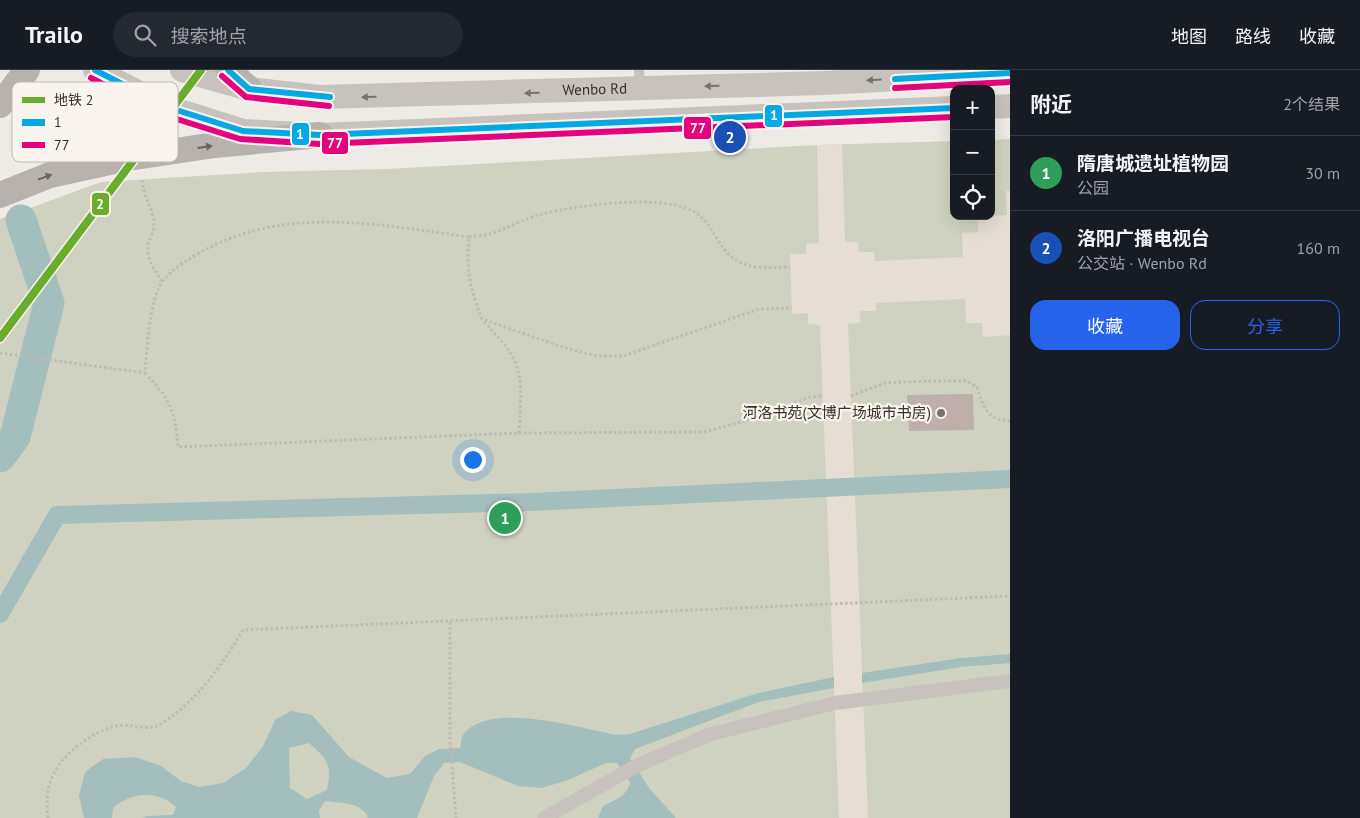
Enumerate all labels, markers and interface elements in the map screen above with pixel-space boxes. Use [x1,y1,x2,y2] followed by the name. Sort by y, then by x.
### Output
[113,12,463,57] search box
[25,19,83,50] text: Trailo
[131,21,159,49] icon: search
[171,24,247,48] text: 搜索地点
[1171,25,1207,48] text: 地图
[1235,25,1271,48] text: 路线
[1299,25,1335,48] text: 收藏
[866,77,882,85] one-way arrow
[562,78,627,99] street label: Wenbo Rd
[12,82,178,162] legend
[703,83,719,91] one-way arrow
[950,85,995,220] map controls
[950,85,995,130] button: +
[523,89,539,97] one-way arrow
[54,91,93,109] text: 地铁 2
[1030,91,1072,118] text: 附近
[361,93,377,101] one-way arrow
[1283,94,1340,114] text: 2个结果
[764,104,783,128] line badge: 1
[770,106,778,124] text: 1
[54,113,62,131] text: 1
[683,116,712,140] line badge: 77
[714,118,746,156] pin: 2
[690,119,706,137] text: 77
[291,122,310,146] line badge: 1
[296,125,304,143] text: 1
[950,130,995,175] button: −
[321,131,349,155] line badge: 77
[327,134,343,152] text: 77
[54,136,69,154] text: 77
[197,142,213,150] one-way arrow
[1077,151,1229,175] text: 隋唐城遗址植物园
[1041,163,1051,183] text: 1
[1305,163,1340,183] text: 30 m
[38,173,53,180] one-way arrow
[950,175,995,220] button: locate
[1077,178,1109,198] text: 公园
[91,192,110,216] line badge: 2
[96,195,104,213] text: 2
[1077,226,1210,250] text: 洛阳广播电视台
[1041,238,1051,258] text: 2
[1297,238,1340,258] text: 160 m
[1077,253,1207,273] text: 公交站 · Wenbo Rd
[1030,300,1180,350] button: 收藏
[1190,300,1340,350] button: 分享
[743,403,931,422] place label: 河洛书苑(文博广场城市书房)
[935,407,947,419] marker: 河洛书苑(文博广场城市书房)
[460,447,486,473] your location
[489,499,521,537] pin: 1

